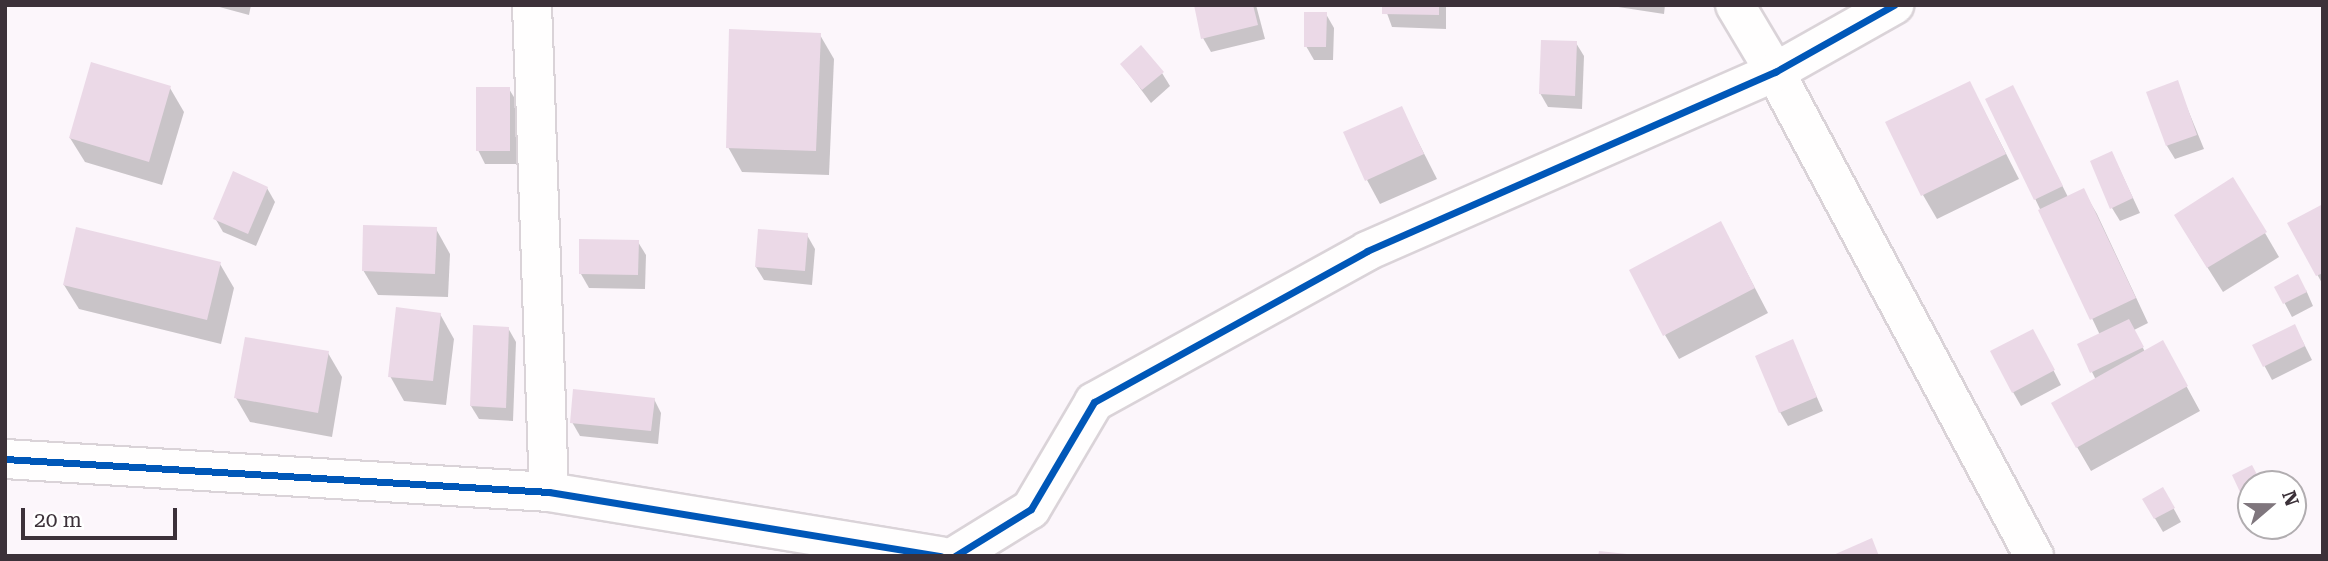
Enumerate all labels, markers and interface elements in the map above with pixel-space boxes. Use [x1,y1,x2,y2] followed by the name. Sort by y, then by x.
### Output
[2237,470,2307,540] north arrow
[2277,488,2304,509] text: N
[24,494,180,538] scale bar
[34,508,82,532] text: 20 m

